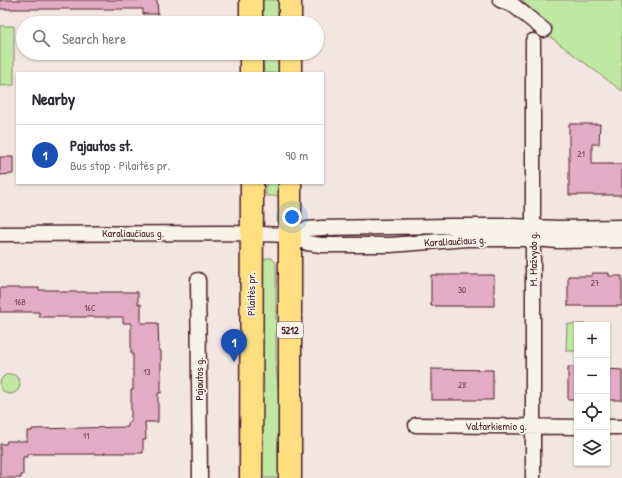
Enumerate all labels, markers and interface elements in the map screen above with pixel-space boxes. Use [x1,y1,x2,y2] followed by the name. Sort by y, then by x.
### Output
[16,16,324,60] search box
[30,27,52,49] icon: search
[62,28,126,49] text: Search here
[32,87,75,110] text: Nearby
[70,135,133,156] text: Pajautos st.
[43,146,47,164] text: 1
[286,146,308,164] text: 90 m
[577,148,585,160] house number: 21
[70,156,170,174] text: Bus stop · Pilaitės pr.
[282,207,302,227] your location
[102,226,164,240] street label: Karaliaučiaus g.
[424,232,486,250] street label: Karaliaučiaus g.
[526,232,540,286] street label: M. Mažvydo g.
[244,272,258,316] street label: Pilaitės pr.
[591,277,600,289] house number: 27
[458,284,466,296] house number: 30
[14,296,26,308] house number: 16B
[84,302,96,314] house number: 16C
[277,322,303,338] road number: 5212
[574,322,610,466] map controls
[574,322,610,358] button: +
[221,329,247,362] pin: 1
[192,357,206,401] street label: Pajautos g.
[574,358,610,394] button: −
[143,366,151,378] house number: 13
[458,379,466,391] house number: 28
[574,394,610,430] button: locate
[465,419,527,433] street label: Valtarkiemio g.
[83,430,89,442] house number: 11
[574,430,610,466] button: layers

